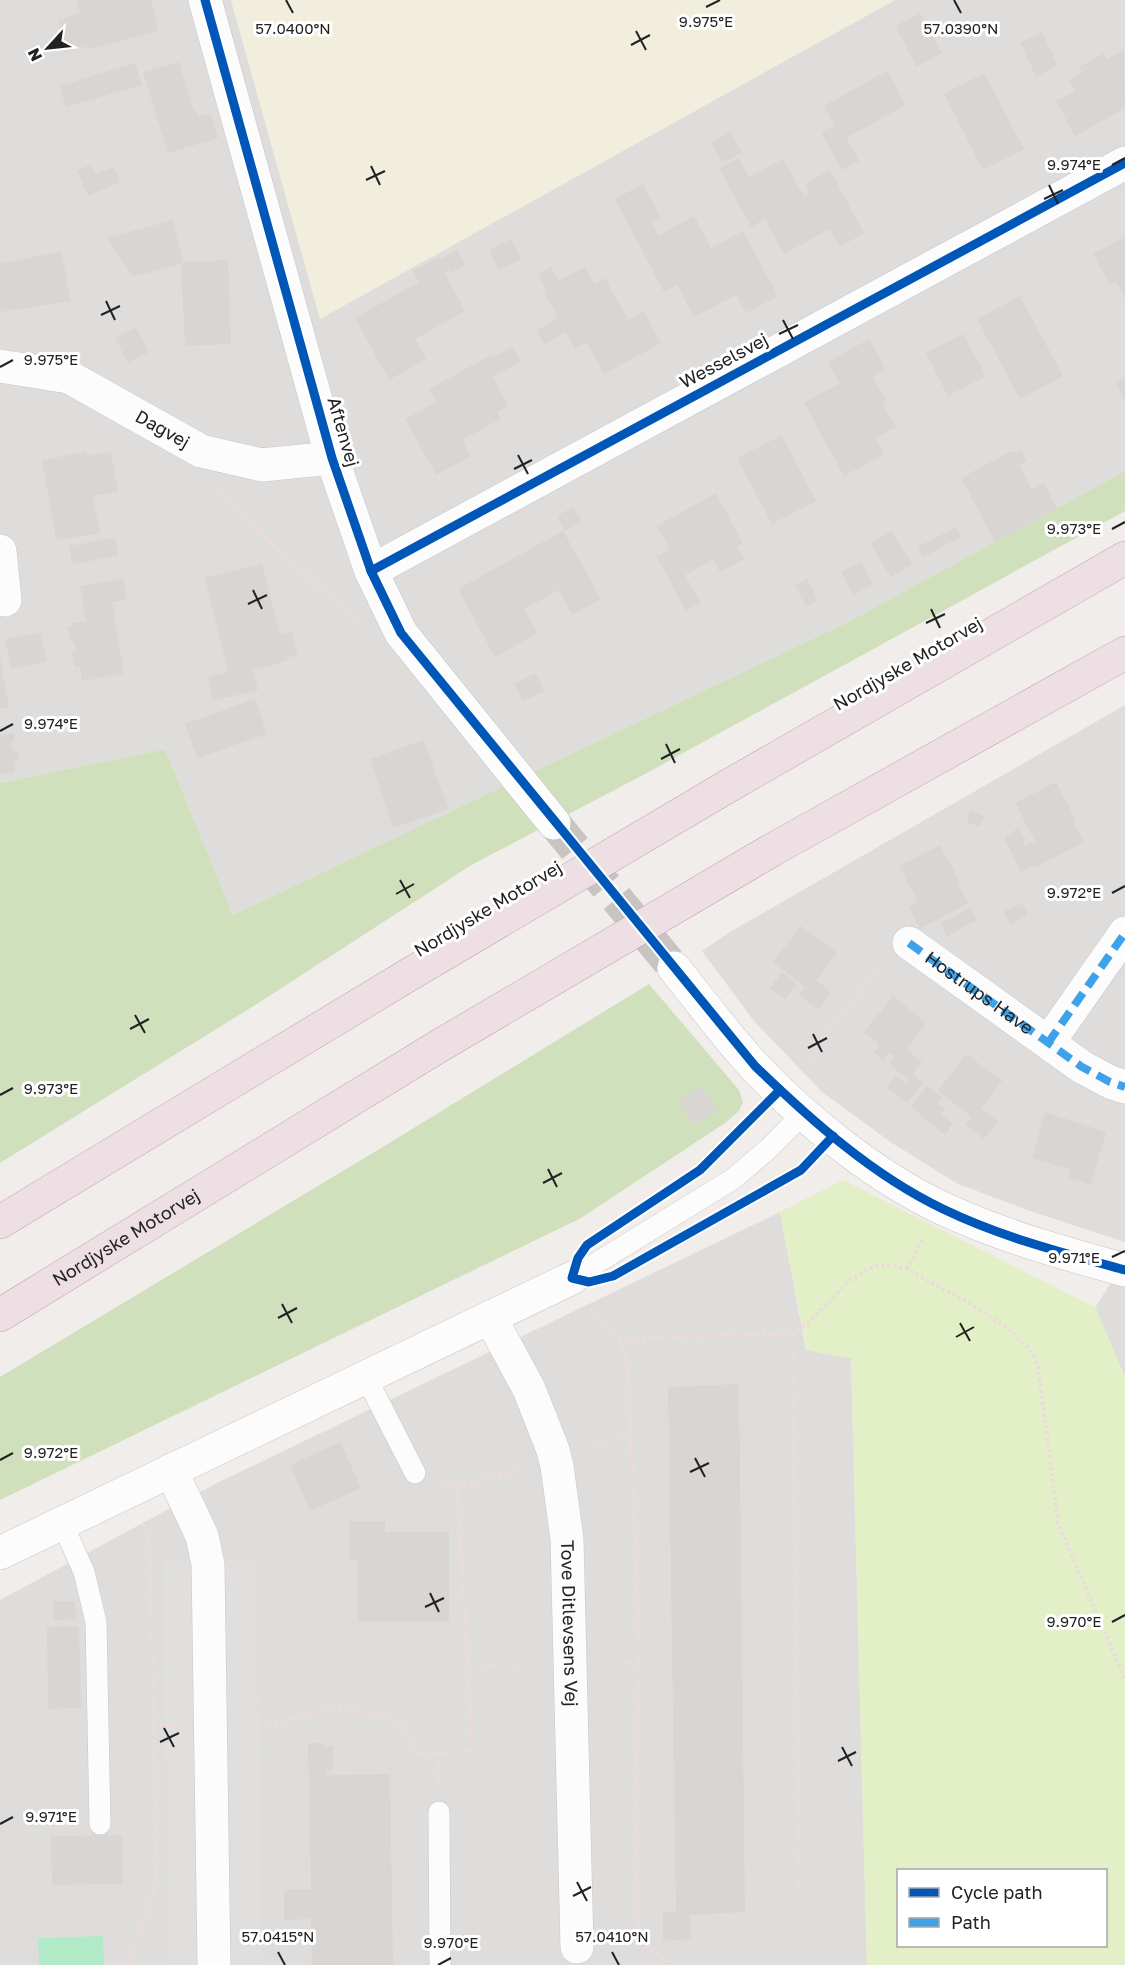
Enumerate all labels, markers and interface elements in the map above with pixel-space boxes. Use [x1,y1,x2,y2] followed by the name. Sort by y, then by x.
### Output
[679,12,733,30] text: 9.975°E
[18,18,78,78] north arrow
[255,19,331,37] text: 57.0400°N
[924,19,998,37] text: 57.0390°N
[23,45,46,65] text: N
[1047,155,1101,173] text: 9.974°E
[676,328,771,393] street label: Wesselsvej
[24,350,78,368] text: 9.975°E
[323,394,364,469] street label: Aftenvej
[132,405,194,453] street label: Dagvej
[1047,519,1101,537] text: 9.973°E
[829,612,986,715] street label: Nordjyske Motorvej
[24,714,78,732] text: 9.974°E
[410,855,565,961] street label: Nordjyske Motorvej
[1047,883,1101,901] text: 9.972°E
[921,946,1038,1039] street label: Hostrups Have
[24,1079,78,1097] text: 9.973°E
[48,1183,203,1290] street label: Nordjyske Motorvej
[1048,1248,1100,1266] text: 9.971°E
[24,1443,78,1461] text: 9.972°E
[557,1540,583,1707] street label: Tove Ditlevsens Vej
[1047,1612,1101,1630] text: 9.970°E
[25,1807,77,1825] text: 9.971°E
[897,1869,1107,1947] legend
[951,1881,1043,1903] text: Cycle path
[951,1911,991,1933] text: Path
[242,1927,314,1945] text: 57.0415°N
[575,1927,649,1945] text: 57.0410°N
[424,1933,478,1951] text: 9.970°E

